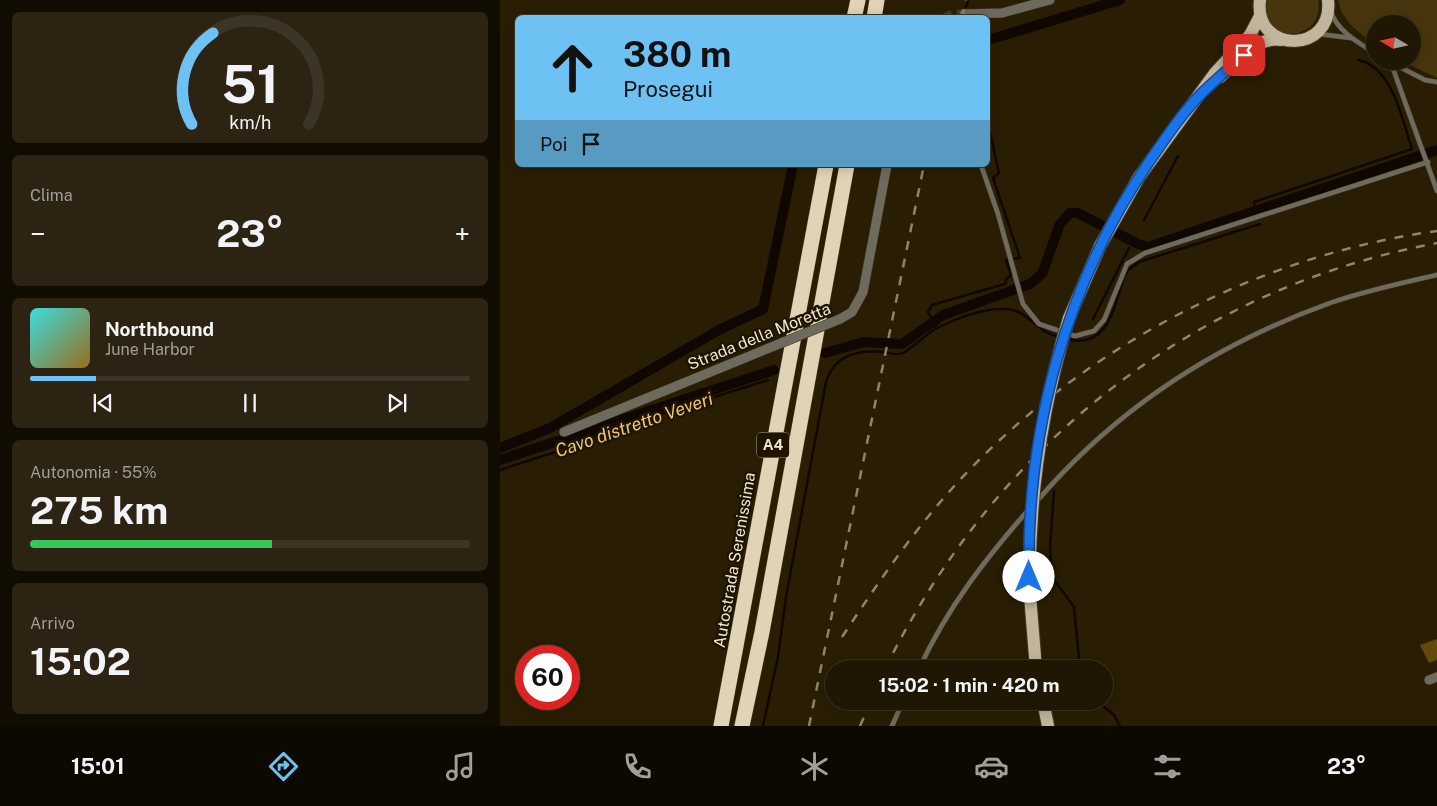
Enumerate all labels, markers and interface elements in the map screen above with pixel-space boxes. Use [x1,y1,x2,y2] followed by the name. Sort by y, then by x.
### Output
[1366,15,1421,70] north arrow
[1366,15,1421,70] map controls
[623,34,731,75] text: 380 m
[1223,34,1265,76] pin
[540,35,605,100] icon: ahead
[1230,41,1258,69] icon: arrive
[221,54,279,115] text: 51
[623,76,713,102] text: Prosegui
[229,112,271,133] text: km/h
[577,130,605,158] icon: arrive
[540,133,567,155] text: Poi
[30,186,73,205] text: Clima
[216,211,284,256] text: 23°
[30,217,46,250] text: −
[454,217,470,250] text: +
[685,299,833,374] street label: Strada della Moretta
[105,318,214,340] text: Northbound
[105,340,195,359] text: June Harbor
[552,387,716,461] water label: Cavo distretto Veveri
[89,389,117,417] icon: previous
[236,389,264,417] icon: pause
[383,389,411,417] icon: next
[757,432,789,458] road number: A4
[30,463,157,482] text: Autonomia · 55%
[710,471,759,649] street label: Autostrada Serenissima
[30,488,168,533] text: 275 km
[1002,550,1054,602] position arrow
[30,614,75,633] text: Arrivo
[30,639,131,684] text: 15:02
[515,645,580,710] speed limit sign: 60
[878,674,1060,696] text: 15:02 · 1 min · 420 m
[266,749,301,784] icon: directions
[443,749,478,784] icon: music
[620,749,655,784] icon: phone
[797,749,832,784] icon: climate
[974,749,1009,784] icon: car
[1150,749,1185,784] icon: filters
[71,753,125,779] text: 15:01
[1327,753,1366,779] text: 23°

